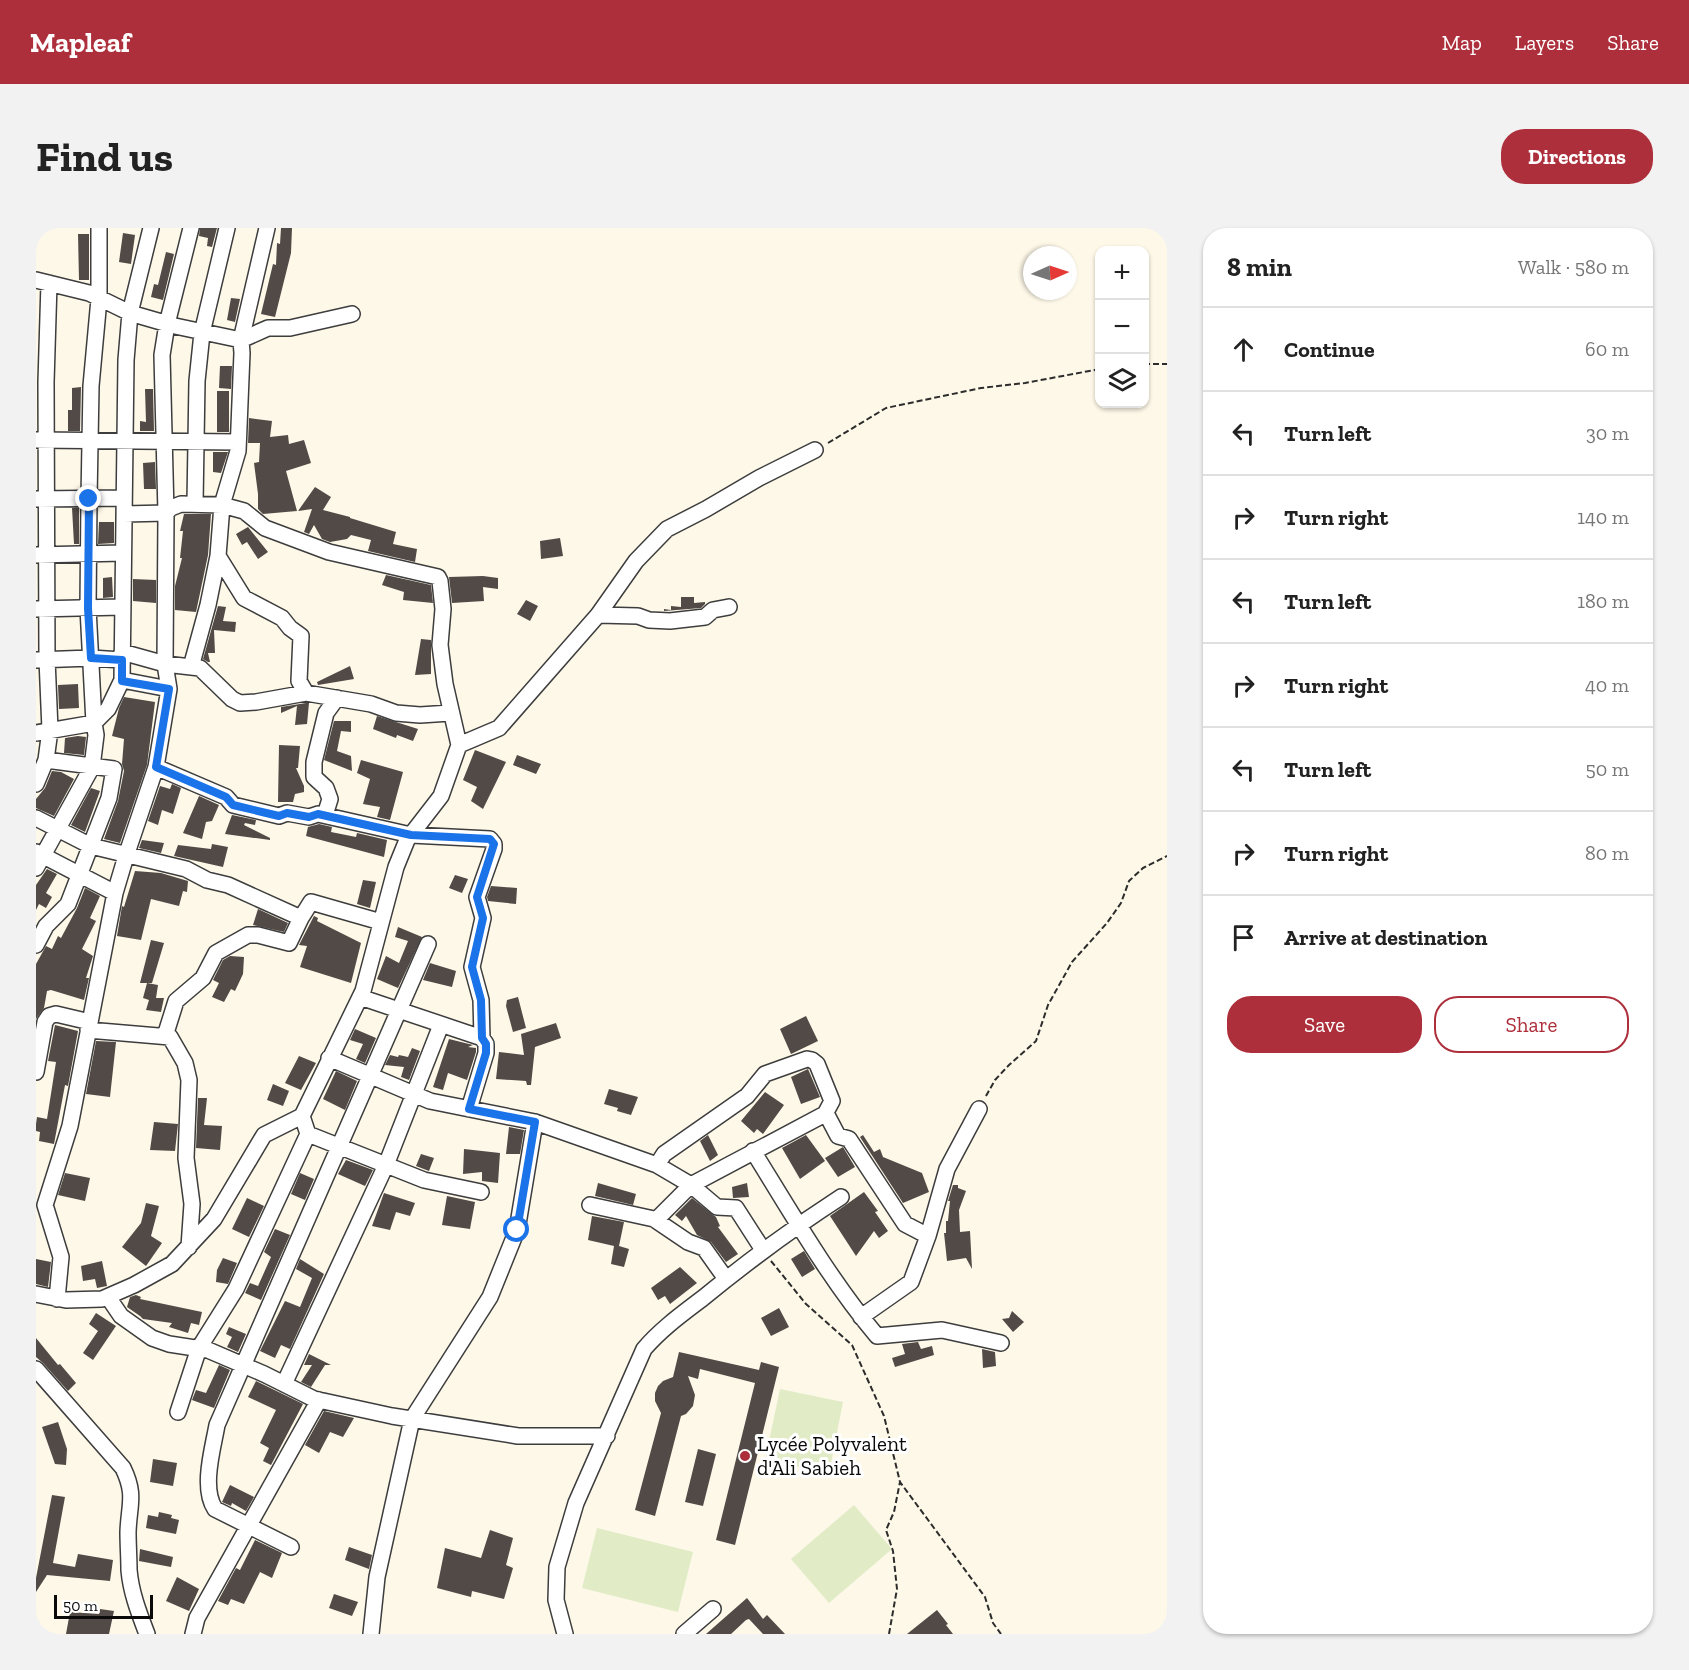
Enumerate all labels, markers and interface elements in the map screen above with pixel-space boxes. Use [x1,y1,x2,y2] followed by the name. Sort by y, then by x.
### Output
[30,26,130,59] text: Mapleaf
[1442,30,1482,55] text: Map
[1515,30,1574,55] text: Layers
[1607,30,1659,55] text: Share
[1501,129,1653,184] button: Directions
[36,131,173,182] text: Find us
[1023,246,1077,300] north arrow
[1095,246,1149,408] map controls
[1095,246,1149,300] button: +
[1227,251,1292,283] text: 8 min
[1518,255,1629,279] text: Walk · 580 m
[1095,300,1149,354] button: −
[1227,333,1260,366] icon: ahead
[1284,336,1375,363] text: Continue
[1585,337,1629,361] text: 60 m
[1095,354,1149,408] button: layers
[1227,417,1260,450] icon: left
[1284,420,1371,447] text: Turn left
[1586,421,1629,445] text: 30 m
[75,485,101,511] route end
[1227,501,1260,534] icon: right
[1284,504,1388,531] text: Turn right
[1577,505,1629,529] text: 140 m
[1227,585,1260,618] icon: left
[1284,588,1371,615] text: Turn left
[1577,589,1629,613] text: 180 m
[1227,669,1260,702] icon: right
[1284,672,1388,699] text: Turn right
[1585,673,1629,697] text: 40 m
[1227,753,1260,786] icon: left
[1284,756,1371,783] text: Turn left
[1585,757,1629,781] text: 50 m
[1227,837,1260,870] icon: right
[1284,840,1388,867] text: Turn right
[1585,841,1629,865] text: 80 m
[1227,921,1260,954] icon: arrive
[1284,924,1487,951] text: Arrive at destination
[1227,996,1422,1053] button: Save
[1434,996,1629,1053] button: Share
[503,1216,529,1242] route start
[757,1431,907,1480] place label: Lycée Polyvalent d'Ali Sabieh
[738,1449,752,1463] marker: Lycée Polyvalent d'Ali Sabieh
[54,1592,153,1620] scale bar
[63,1596,98,1615] text: 50 m

